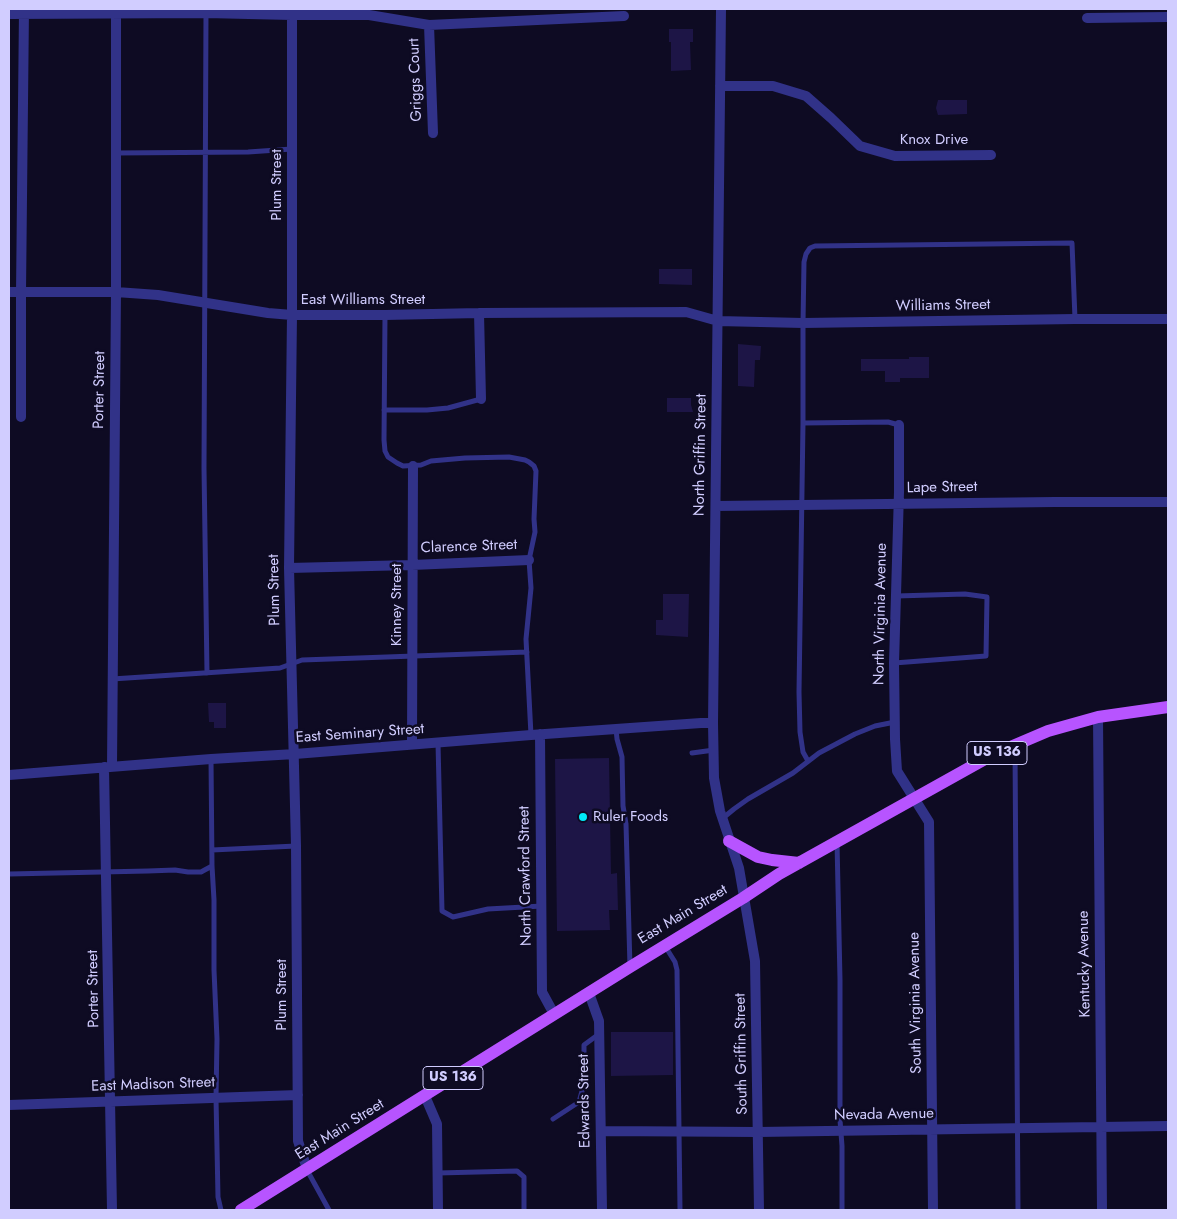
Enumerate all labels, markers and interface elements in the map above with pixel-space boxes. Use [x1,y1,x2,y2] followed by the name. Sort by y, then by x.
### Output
[406,38,426,122] street label: Griggs Court
[900,131,968,149] street label: Knox Drive
[268,149,286,221] street label: Plum Street
[301,291,425,309] street label: East Williams Street
[895,296,991,316] street label: Williams Street
[90,351,110,429] street label: Porter Street
[691,394,711,516] street label: North Griffin Street
[907,478,977,498] street label: Lape Street
[420,536,518,558] street label: Clarence Street
[871,543,891,685] street label: North Virginia Avenue
[265,554,285,626] street label: Plum Street
[388,564,406,646] street label: Kinney Street
[295,721,425,747] street label: East Seminary Street
[967,741,1027,764] road number: US 136
[516,806,536,946] street label: North Crawford Street
[593,808,668,826] place label: Ruler Foods
[577,811,589,823] marker: Ruler Foods
[635,881,731,949] street label: East Main Street
[1075,910,1095,1018] street label: Kentucky Avenue
[906,932,926,1074] street label: South Virginia Avenue
[84,950,104,1028] street label: Porter Street
[273,959,291,1031] street label: Plum Street
[732,993,752,1115] street label: South Griffin Street
[575,1054,595,1148] street label: Edwards Street
[423,1066,483,1090] road number: US 136
[91,1074,215,1096] street label: East Madison Street
[292,1096,388,1164] street label: East Main Street
[834,1105,934,1125] street label: Nevada Avenue

